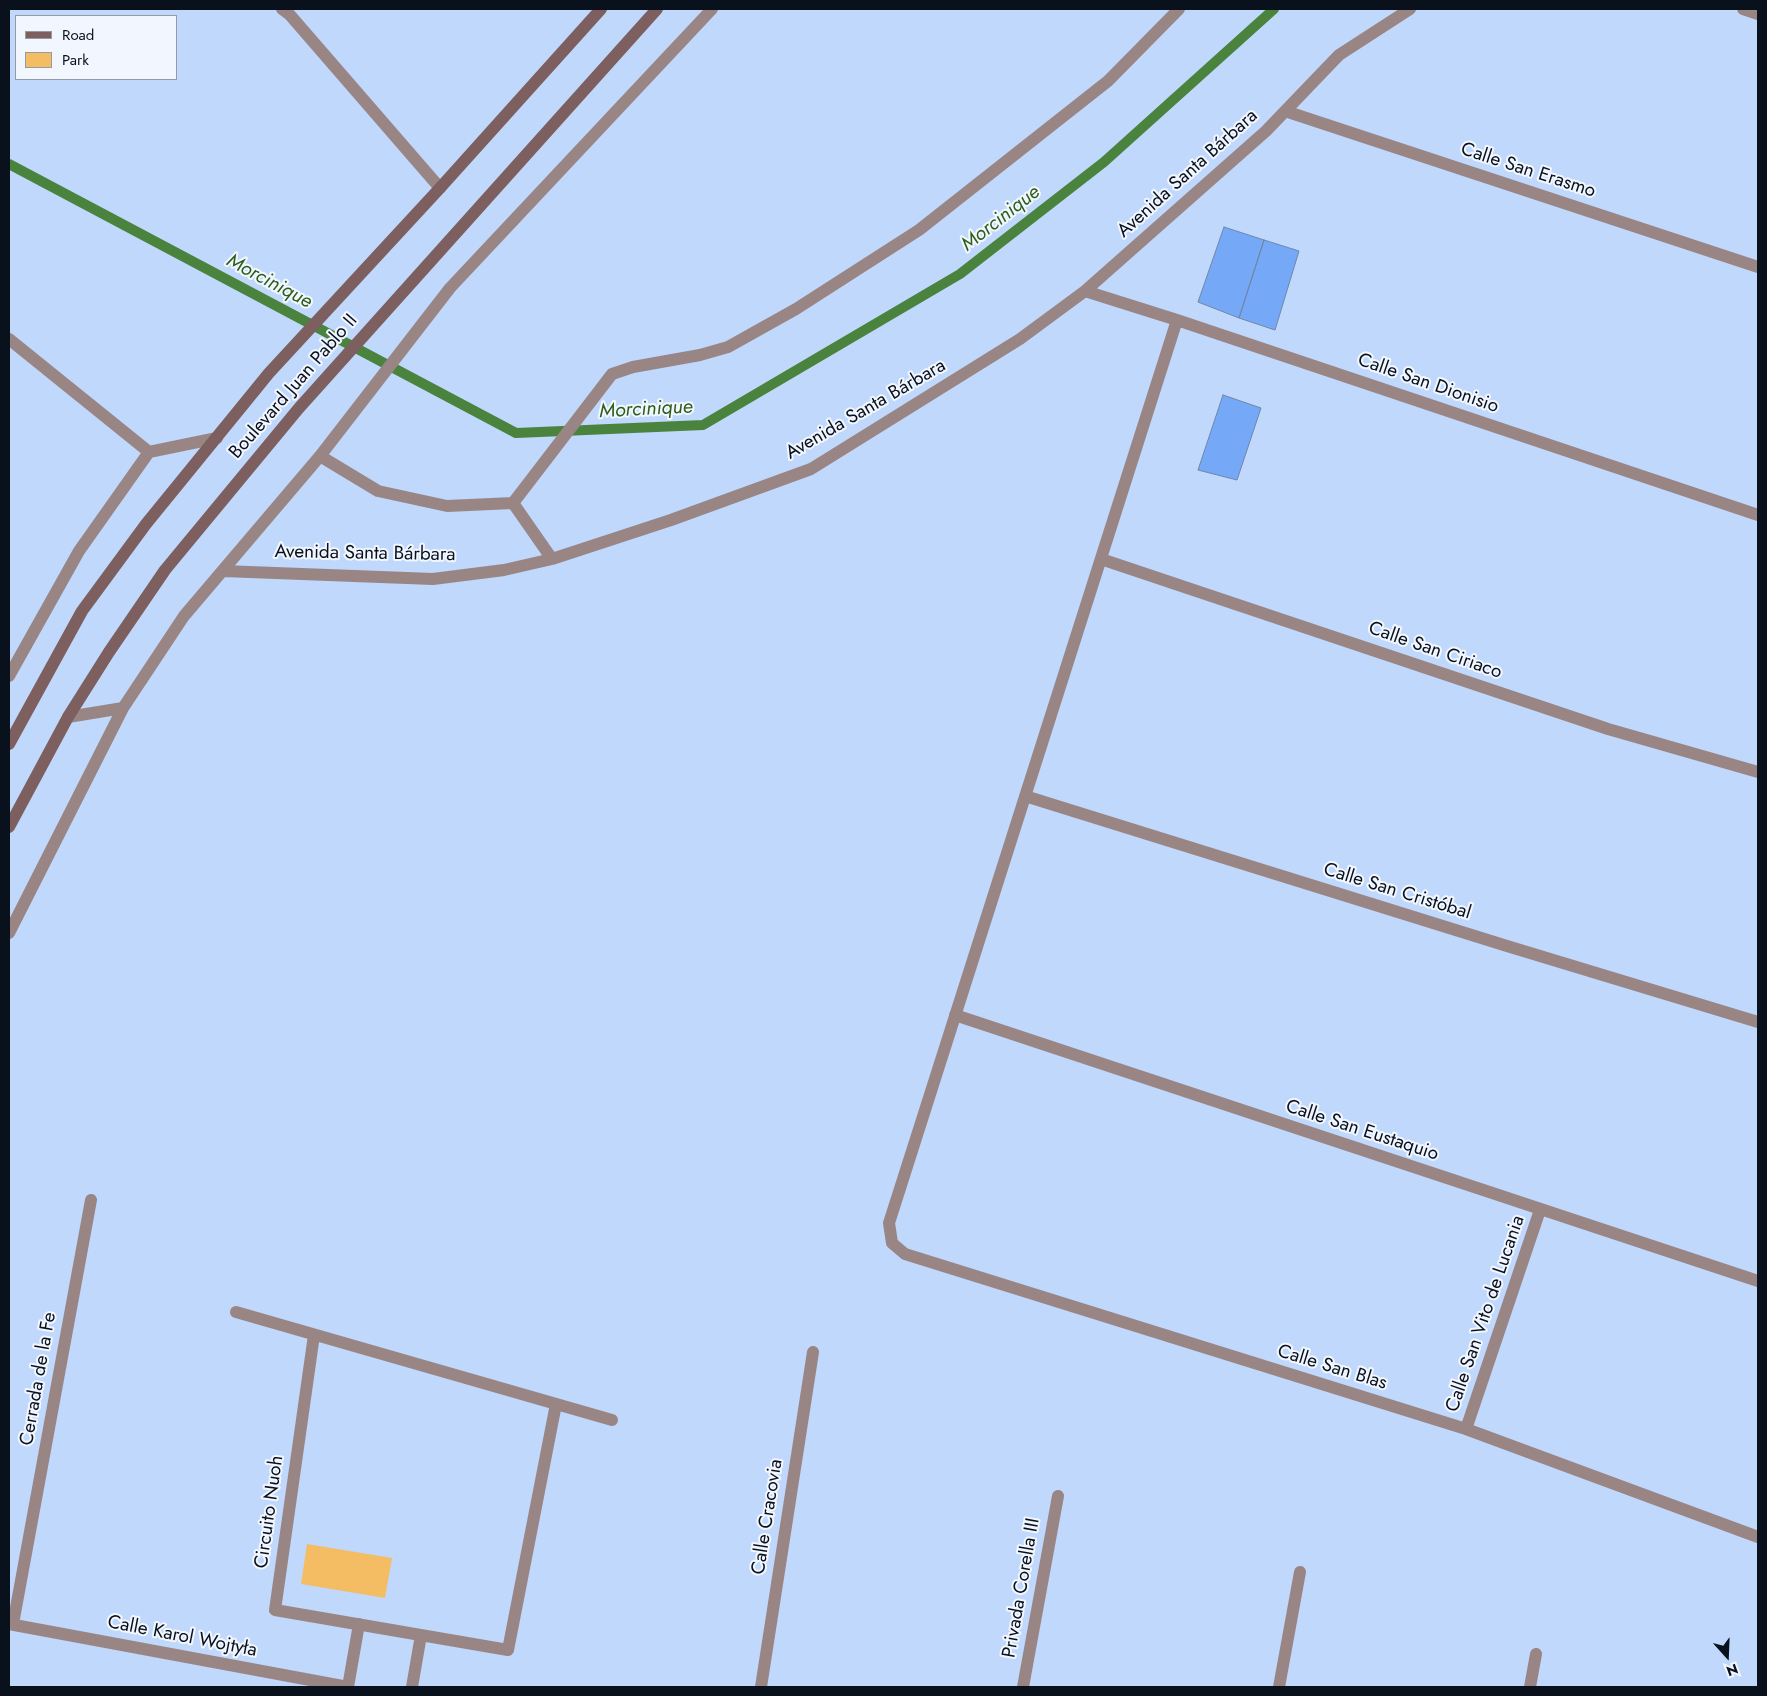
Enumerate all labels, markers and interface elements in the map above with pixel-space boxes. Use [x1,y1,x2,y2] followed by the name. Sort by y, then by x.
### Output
[15,15,178,80] legend
[62,24,94,46] text: Road
[62,49,89,71] text: Park
[1113,105,1263,243] street label: Avenida Santa Bárbara
[1458,138,1598,204] street label: Calle San Erasmo
[957,181,1045,257] water label: Morcinique
[222,249,316,315] water label: Morcinique
[225,310,363,464] street label: Boulevard Juan Pablo II
[1354,349,1502,419] street label: Calle San Dionisio
[782,355,950,465] street label: Avenida Santa Bárbara
[599,396,693,424] water label: Morcinique
[274,541,456,567] street label: Avenida Santa Bárbara
[1365,617,1505,685] street label: Calle San Ciriaco
[1321,859,1473,925] street label: Calle San Cristóbal
[1283,1096,1441,1166] street label: Calle San Eustaquio
[1442,1213,1530,1415] street label: Calle San Vito de Lucania
[16,1311,62,1447] street label: Cerrada de la Fe
[1274,1341,1390,1395] street label: Calle San Blas
[251,1454,289,1570] street label: Circuito Nuoh
[748,1458,788,1576] street label: Calle Cracovia
[998,1516,1046,1660] street label: Privada Corella III
[105,1611,259,1663] street label: Calle Karol Wojtyła
[1702,1631,1752,1681] north arrow
[1723,1659,1741,1681] text: N

